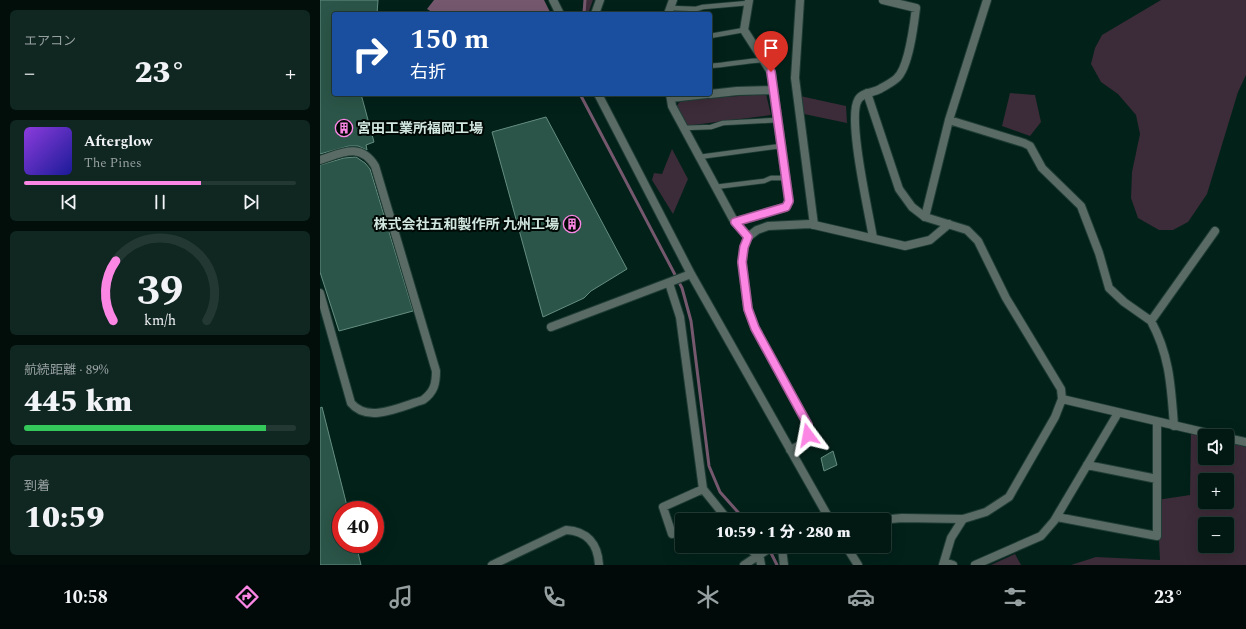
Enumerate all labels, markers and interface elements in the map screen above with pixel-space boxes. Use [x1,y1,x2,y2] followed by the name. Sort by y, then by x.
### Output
[410,18,489,61] text: 150 m
[344,28,396,80] icon: right
[24,31,76,51] text: エアコン
[754,31,788,72] pin
[760,37,782,59] icon: arrive
[135,50,186,96] text: 23°
[24,57,35,90] text: −
[285,57,296,90] text: +
[410,59,446,86] text: 右折
[334,118,354,138] building icon: 宮田工業所福岡工場
[357,118,483,139] place label: 宮田工業所福岡工場
[84,130,152,153] text: Afterglow
[84,153,142,173] text: The Pines
[58,191,80,213] icon: previous
[149,191,171,213] icon: pause
[240,191,262,213] icon: next
[374,214,559,235] place label: 株式会社五和製作所 九州工場
[562,214,582,234] building icon: 株式会社五和製作所 九州工場
[137,259,183,322] text: 39
[144,309,176,331] text: km/h
[24,360,109,380] text: 航続距離 · 89%
[24,379,132,425] text: 445 km
[787,414,829,456] position arrow
[1198,429,1234,553] map controls
[1198,429,1234,465] button: sound
[1198,473,1234,509] button: +
[24,476,50,496] text: 到着
[24,495,104,541] text: 10:59
[332,501,384,553] speed limit sign: 40
[1198,517,1234,553] button: −
[715,521,851,544] text: 10:59 · 1 分 · 280 m
[233,583,261,611] icon: directions
[387,583,415,611] icon: music
[540,583,568,611] icon: phone
[694,583,722,611] icon: climate
[847,583,875,611] icon: car
[1001,583,1029,611] icon: filters
[63,584,108,611] text: 10:58
[1154,584,1183,611] text: 23°

